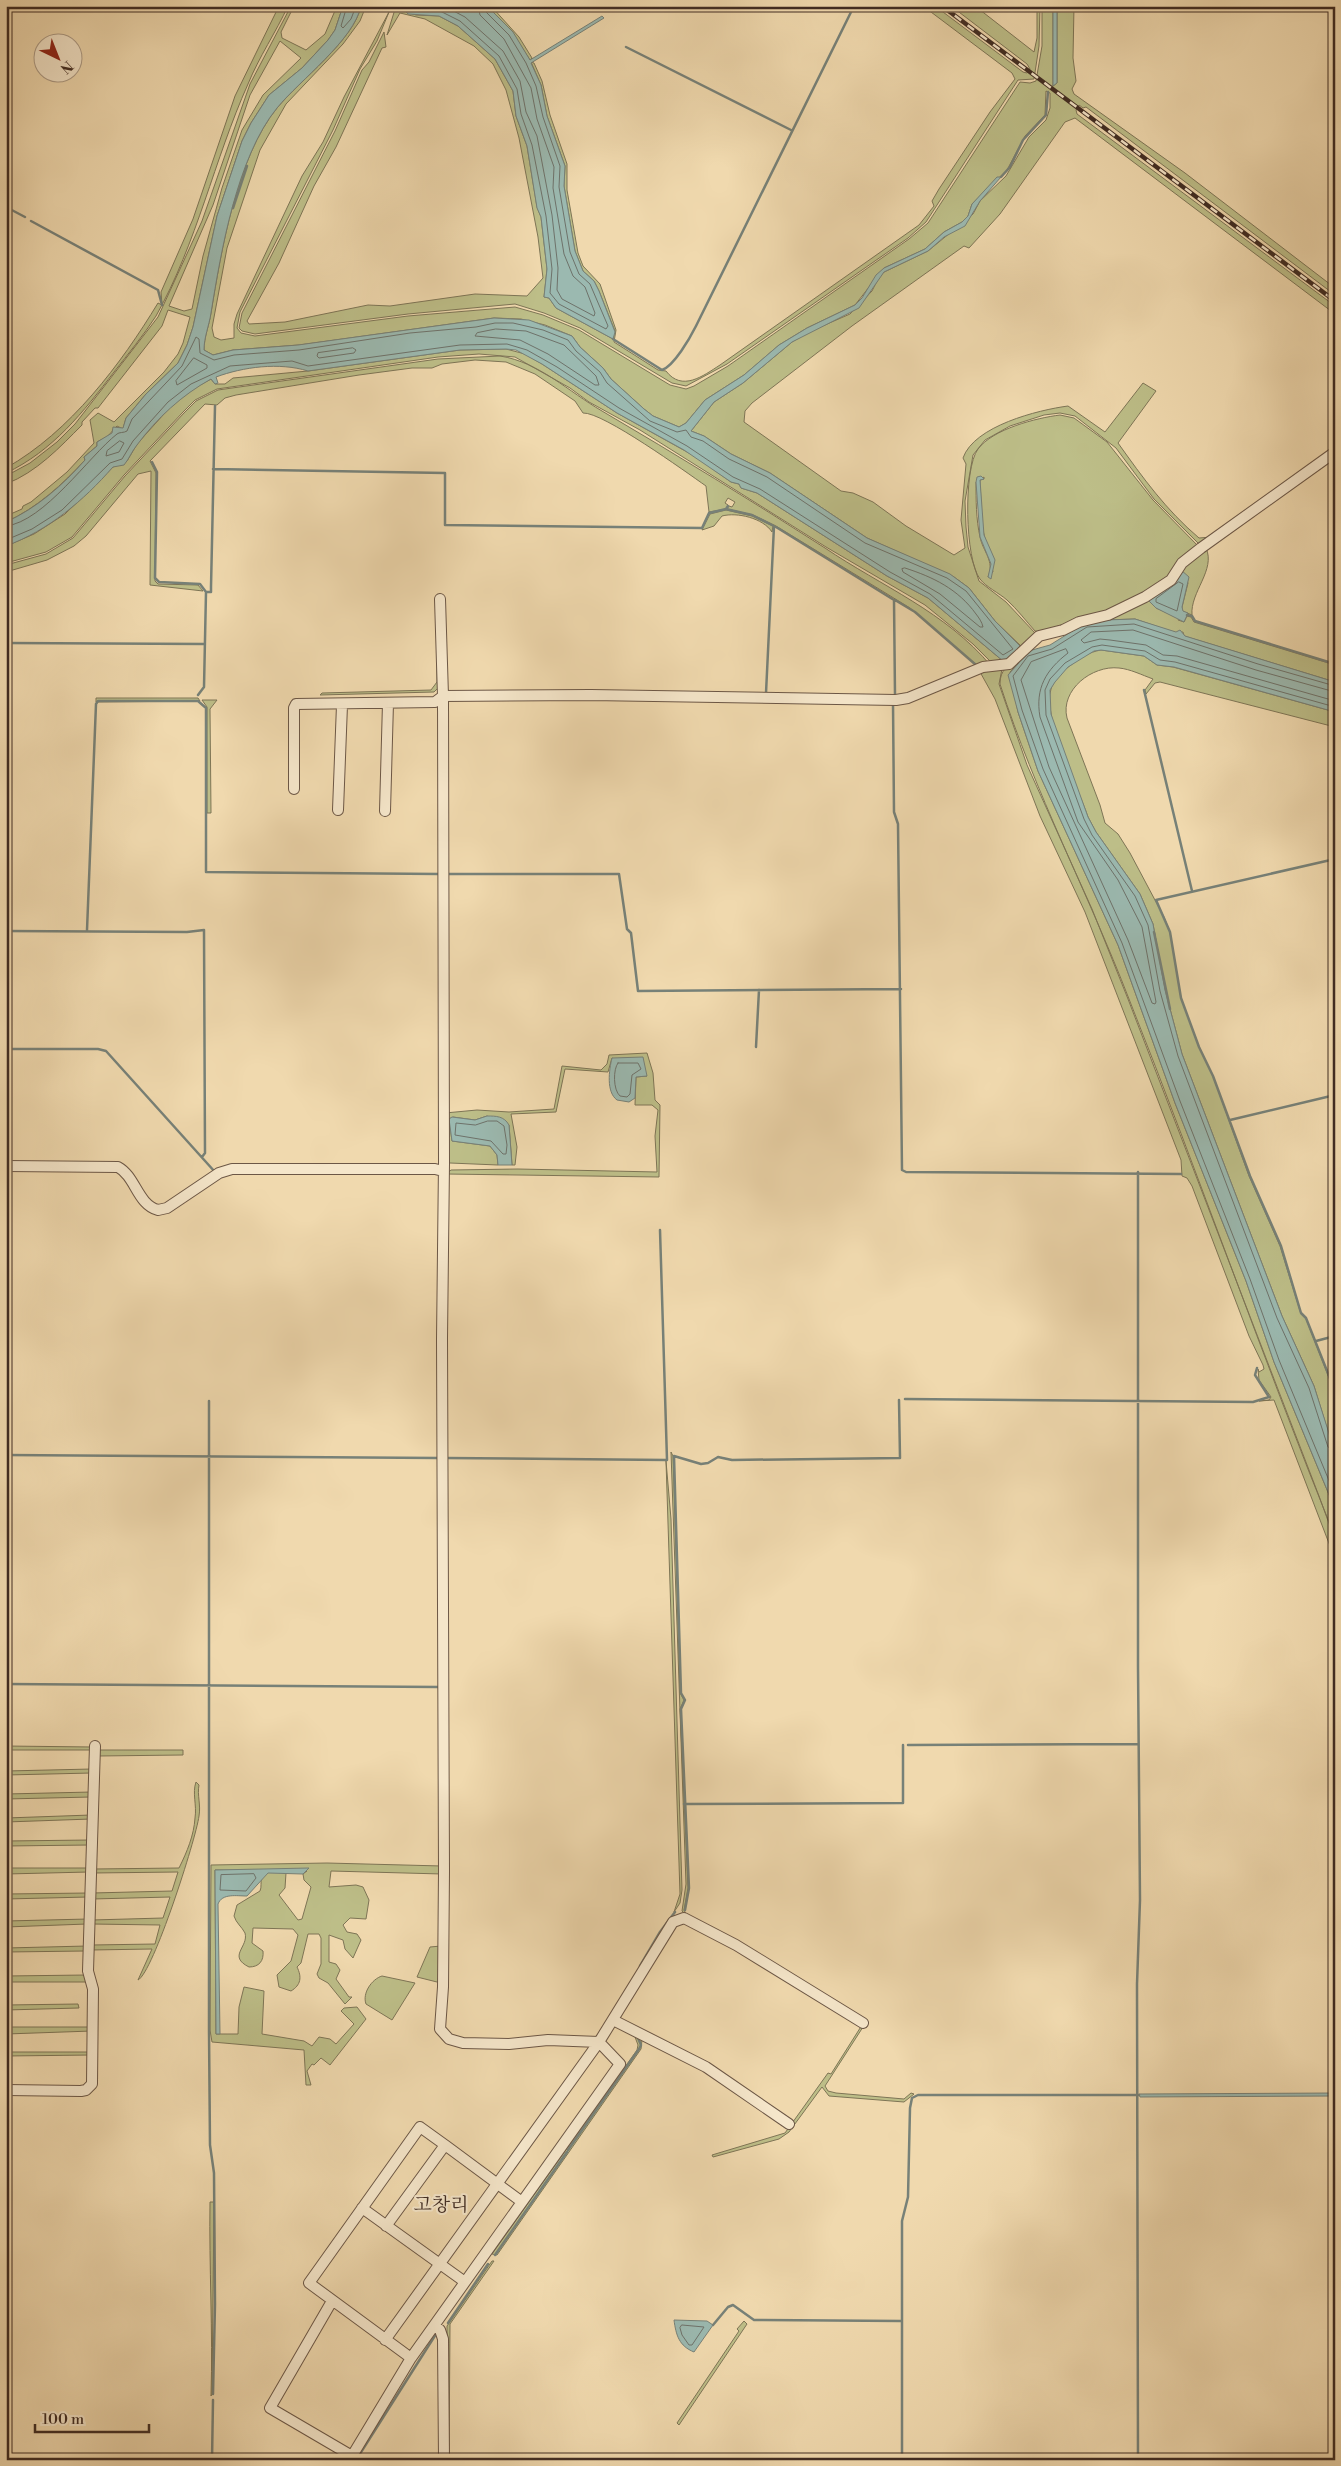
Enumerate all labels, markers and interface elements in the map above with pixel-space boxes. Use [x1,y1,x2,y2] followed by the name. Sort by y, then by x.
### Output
[32,32,82,82] north arrow
[56,56,76,77] text: N
[413,2193,469,2217] district label: 고창리
[35,2401,149,2433] scale bar
[42,2410,84,2429] text: 100 m

